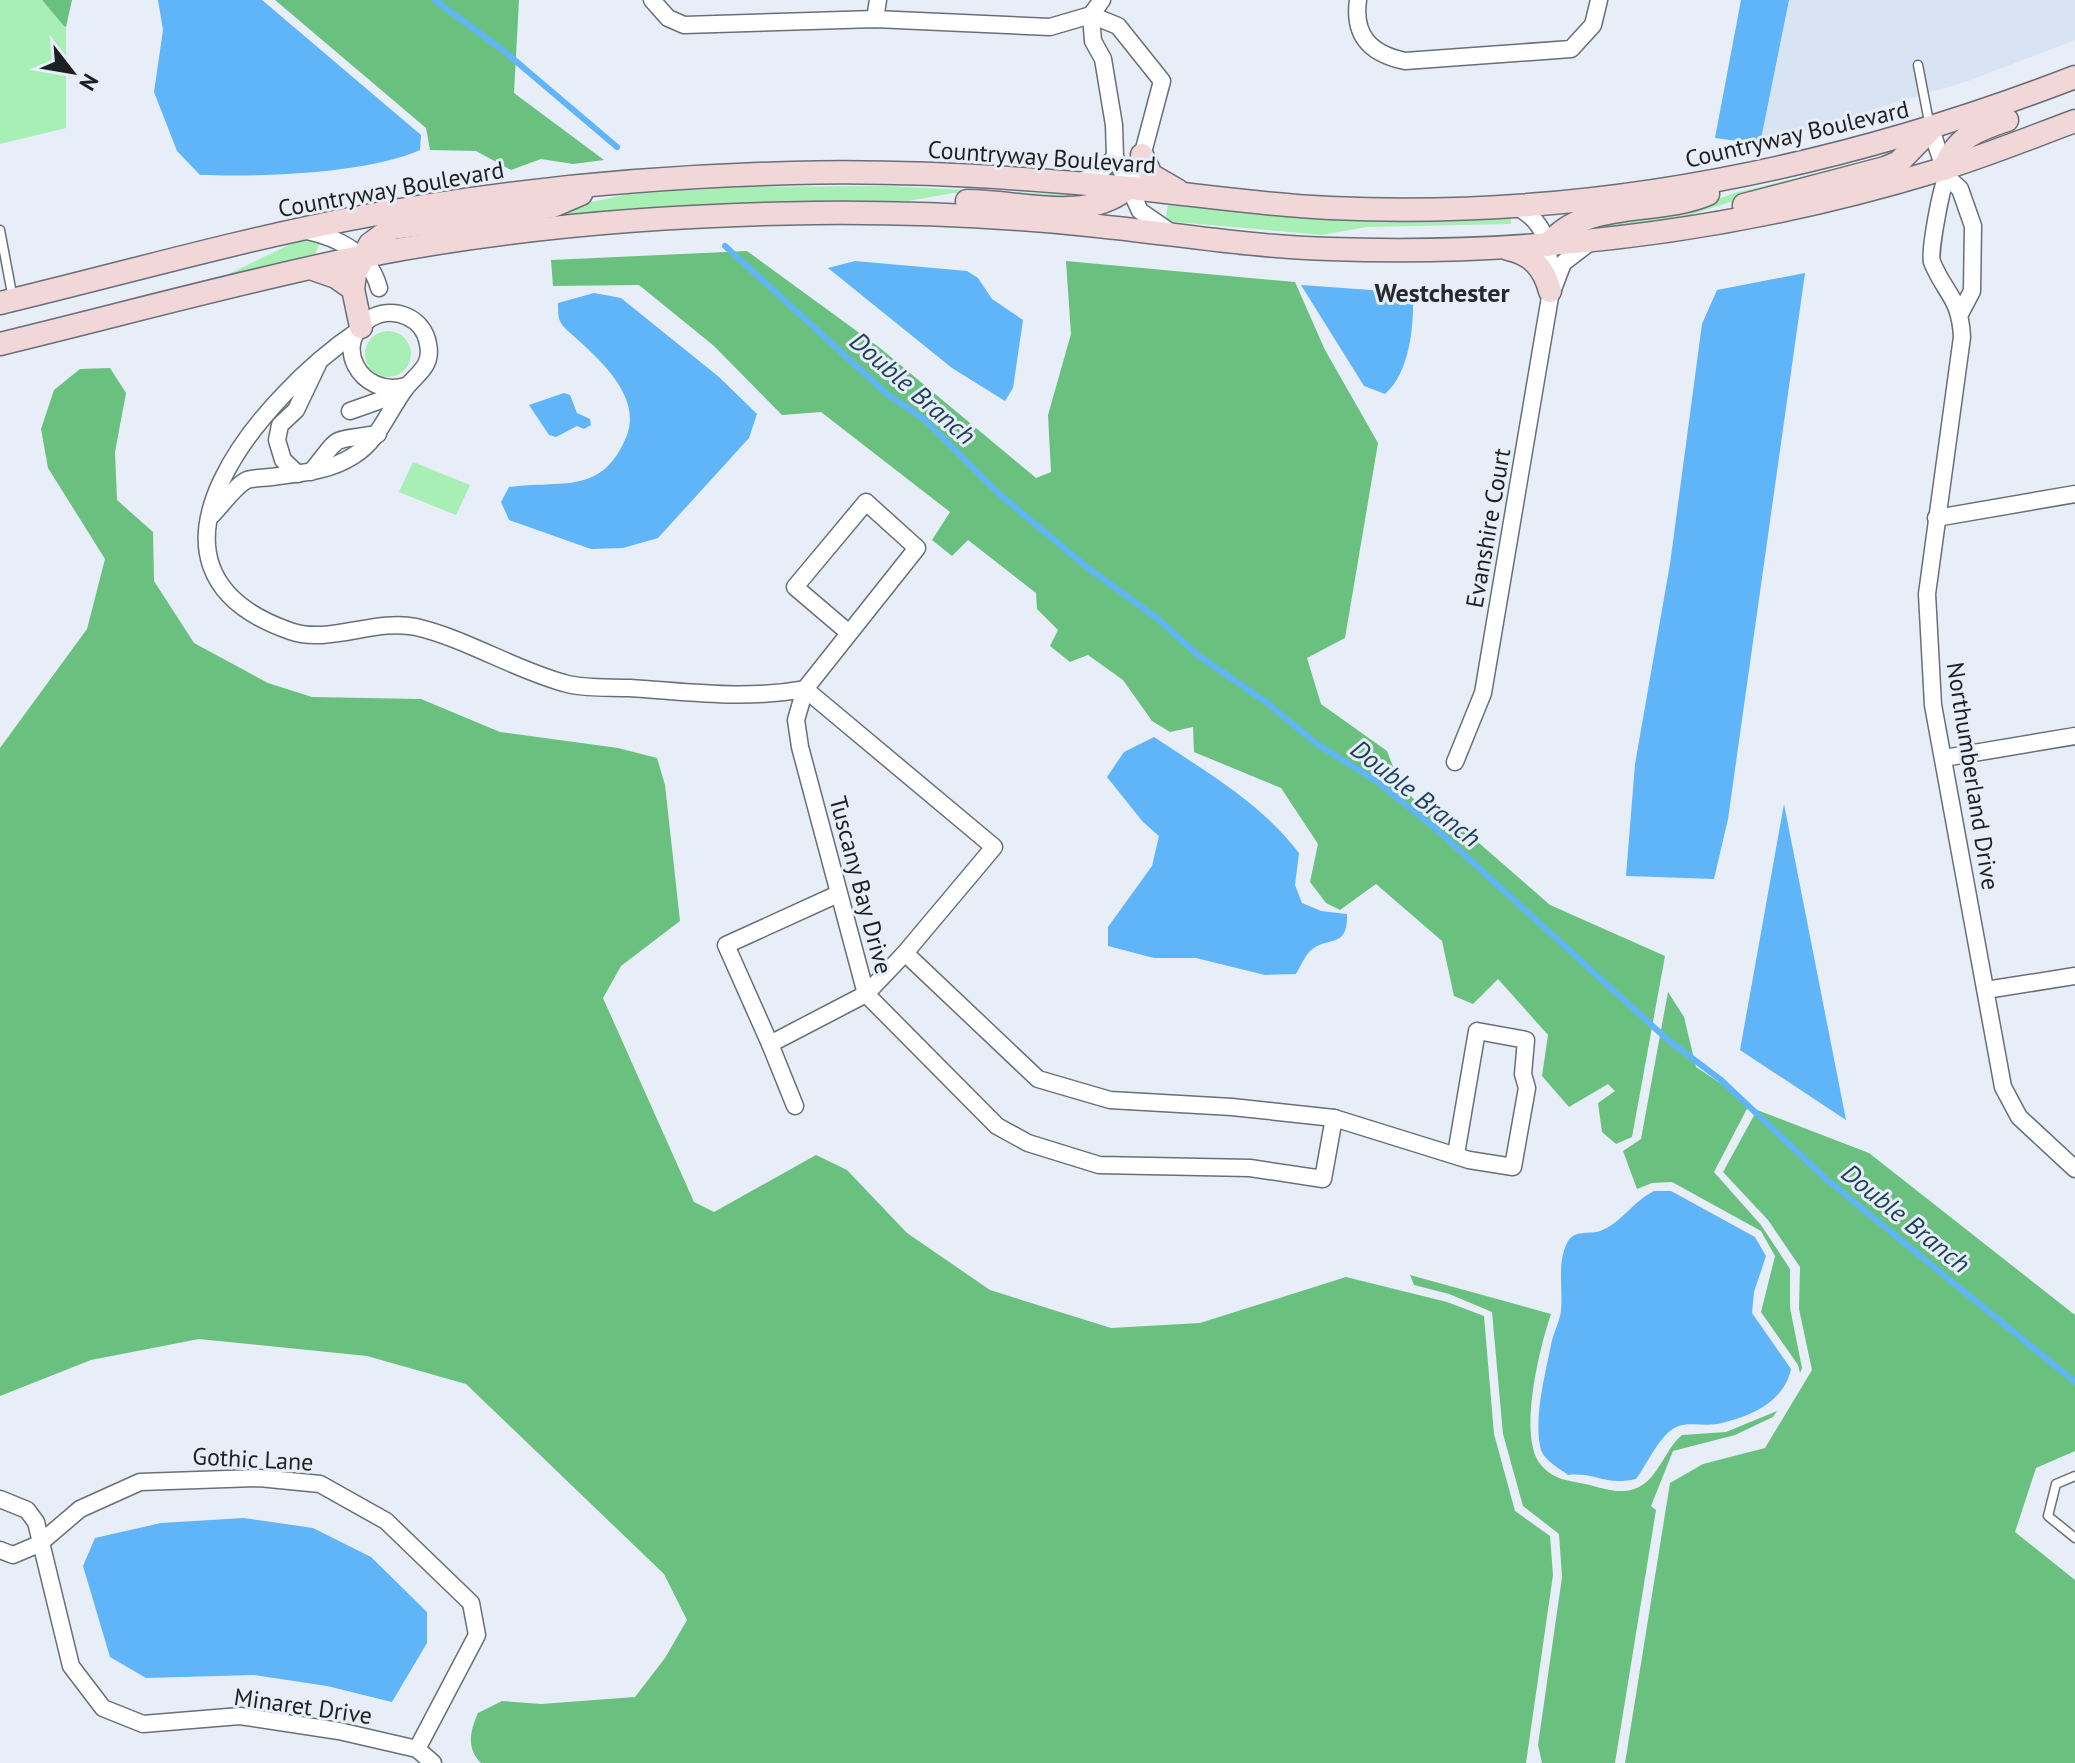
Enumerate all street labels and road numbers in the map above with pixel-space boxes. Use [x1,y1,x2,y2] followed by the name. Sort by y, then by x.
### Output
[1682,93,1912,175] street label: Countryway Boulevard
[927,134,1157,180] street label: Countryway Boulevard
[276,154,506,224] street label: Countryway Boulevard
[1459,446,1517,610] street label: Evanshire Court
[1940,660,2006,892] street label: Northumberland Drive
[822,793,900,977] street label: Tuscany Bay Drive
[192,1440,314,1478] street label: Gothic Lane
[232,1681,374,1731] street label: Minaret Drive

